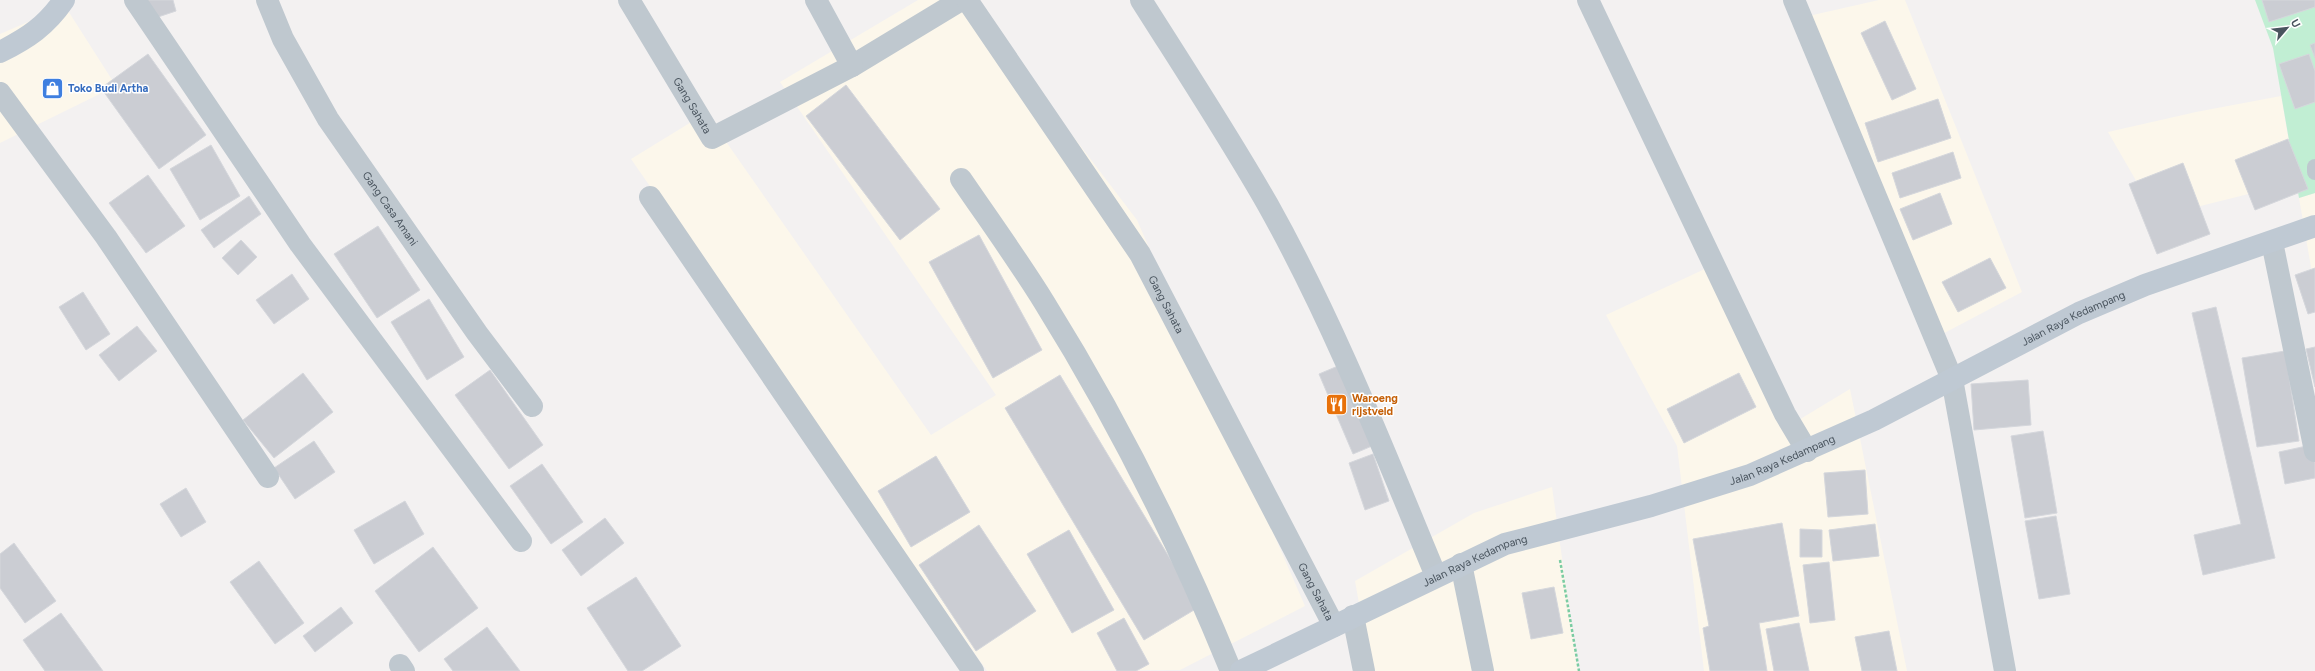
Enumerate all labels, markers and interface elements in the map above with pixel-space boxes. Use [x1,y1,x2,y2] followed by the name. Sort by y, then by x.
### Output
[2267,8,2307,48] north arrow
[2288,17,2303,30] text: U
[40,75,66,101] shop icon: Toko Budi Artha
[671,75,714,136] street label: Gang Sahata
[68,82,148,95] place label: Toko Budi Artha
[360,169,421,248] street label: Gang Casa Amani
[1146,273,1187,335] street label: Gang Sahata
[2019,288,2127,348] street label: Jalan Raya Kedampang
[1323,391,1349,417] restaurant icon: Waroeng rijstveld
[1352,392,1398,418] place label: Waroeng rijstveld
[1728,432,1837,488] street label: Jalan Raya Kedampang
[1420,532,1529,589] street label: Jalan Raya Kedampang
[1296,560,1336,623] street label: Gang Sahata

